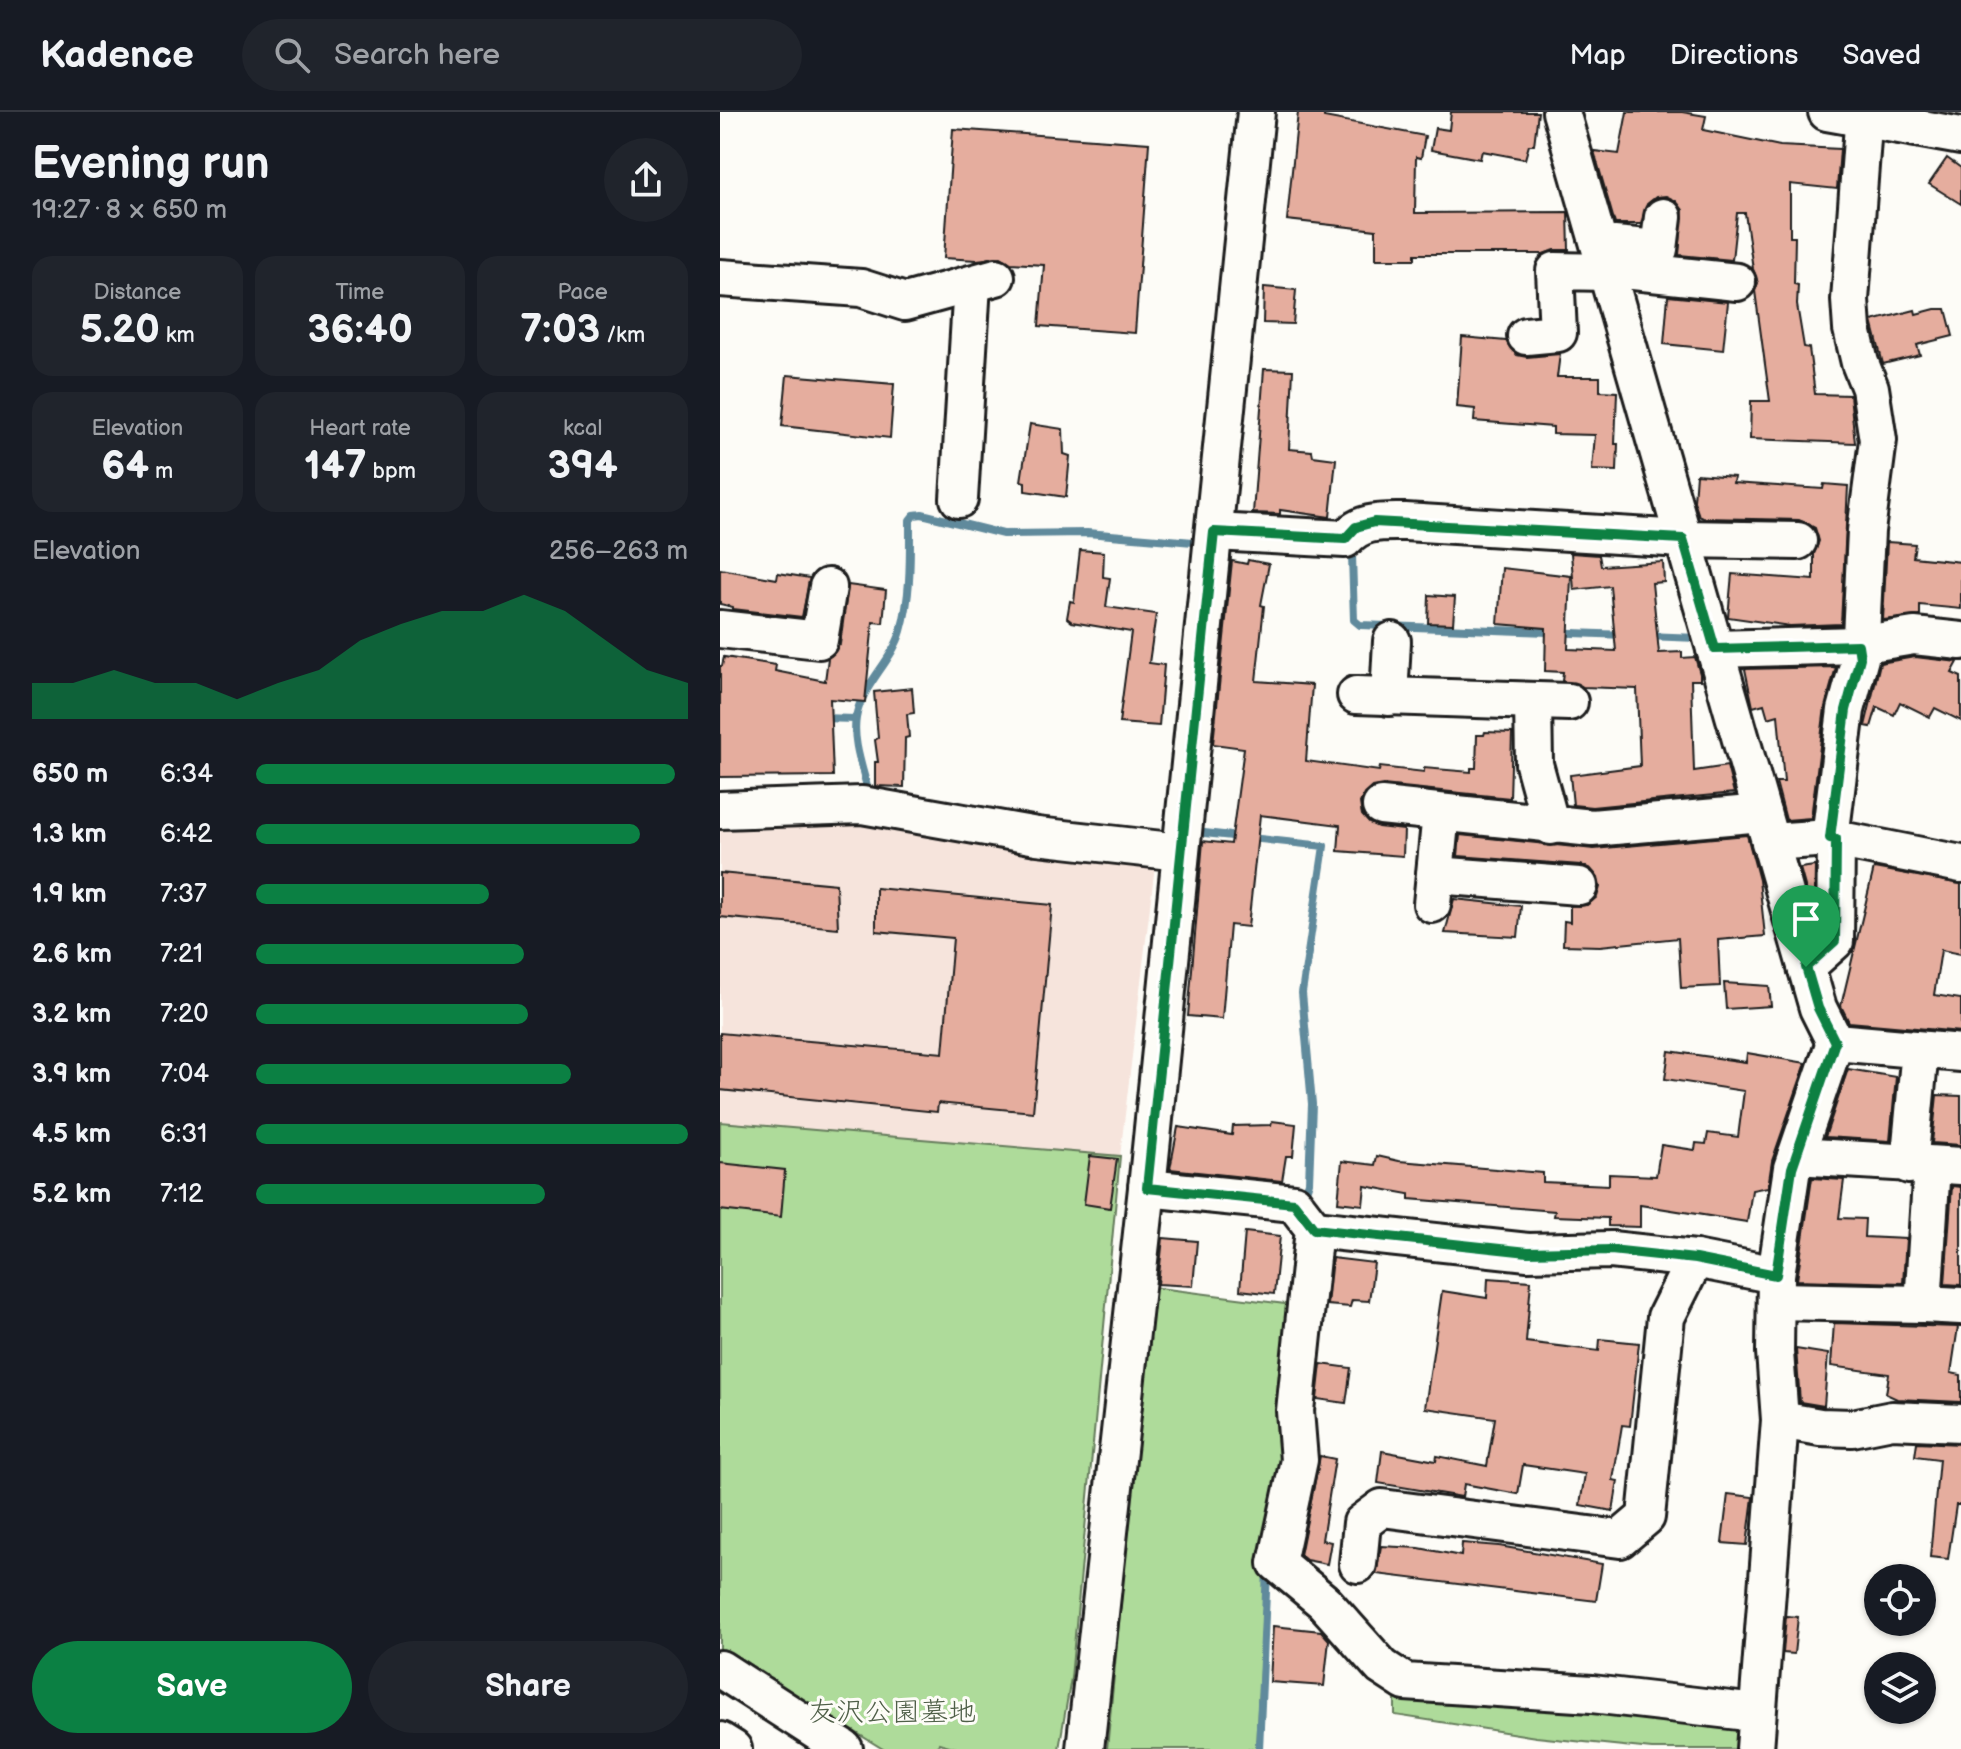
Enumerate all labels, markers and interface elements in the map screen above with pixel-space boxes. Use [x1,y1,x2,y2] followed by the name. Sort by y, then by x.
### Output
[242,19,802,91] search box
[40,33,194,78] text: Kadence
[270,33,314,77] icon: search
[334,37,500,73] text: Search here
[1569,39,1626,72] text: Map
[1670,39,1798,72] text: Directions
[1842,39,1921,72] text: Saved
[32,138,269,191] text: Evening run
[604,138,688,222] button: share
[32,195,227,226] text: 19:27 · 8 × 650 m
[93,279,181,306] text: Distance
[336,279,384,306] text: Time
[558,279,608,306] text: Pace
[80,306,160,354] text: 5.20
[307,306,413,354] text: 36:40
[520,306,600,354] text: 7:03
[160,322,195,349] text: km
[600,322,645,349] text: /km
[91,415,183,442] text: Elevation
[309,415,411,442] text: Heart rate
[563,415,602,442] text: kcal
[101,442,149,490] text: 64
[304,442,367,490] text: 147
[547,442,618,490] text: 394
[149,458,173,485] text: m
[367,458,416,485] text: bpm
[32,536,140,567] text: Elevation
[549,536,688,567] text: 256–263 m
[32,759,108,790] text: 650 m
[160,759,213,790] text: 6:34
[32,819,107,850] text: 1.3 km
[160,819,212,850] text: 6:42
[32,879,107,910] text: 1.9 km
[160,879,207,910] text: 7:37
[1772,885,1840,967] pin
[1784,897,1828,941] icon: arrive
[32,939,112,970] text: 2.6 km
[160,939,203,970] text: 7:21
[32,999,111,1030] text: 3.2 km
[160,999,209,1030] text: 7:20
[32,1059,111,1090] text: 3.9 km
[160,1059,209,1090] text: 7:04
[32,1119,111,1150] text: 4.5 km
[160,1119,207,1150] text: 6:31
[32,1179,111,1210] text: 5.2 km
[160,1179,203,1210] text: 7:12
[1864,1564,1936,1724] map controls
[1864,1564,1936,1636] button: locate
[32,1641,352,1733] button: Save
[368,1641,688,1733] button: Share
[1864,1652,1936,1724] button: layers
[808,1696,976,1729] park label: 友沢公園墓地

